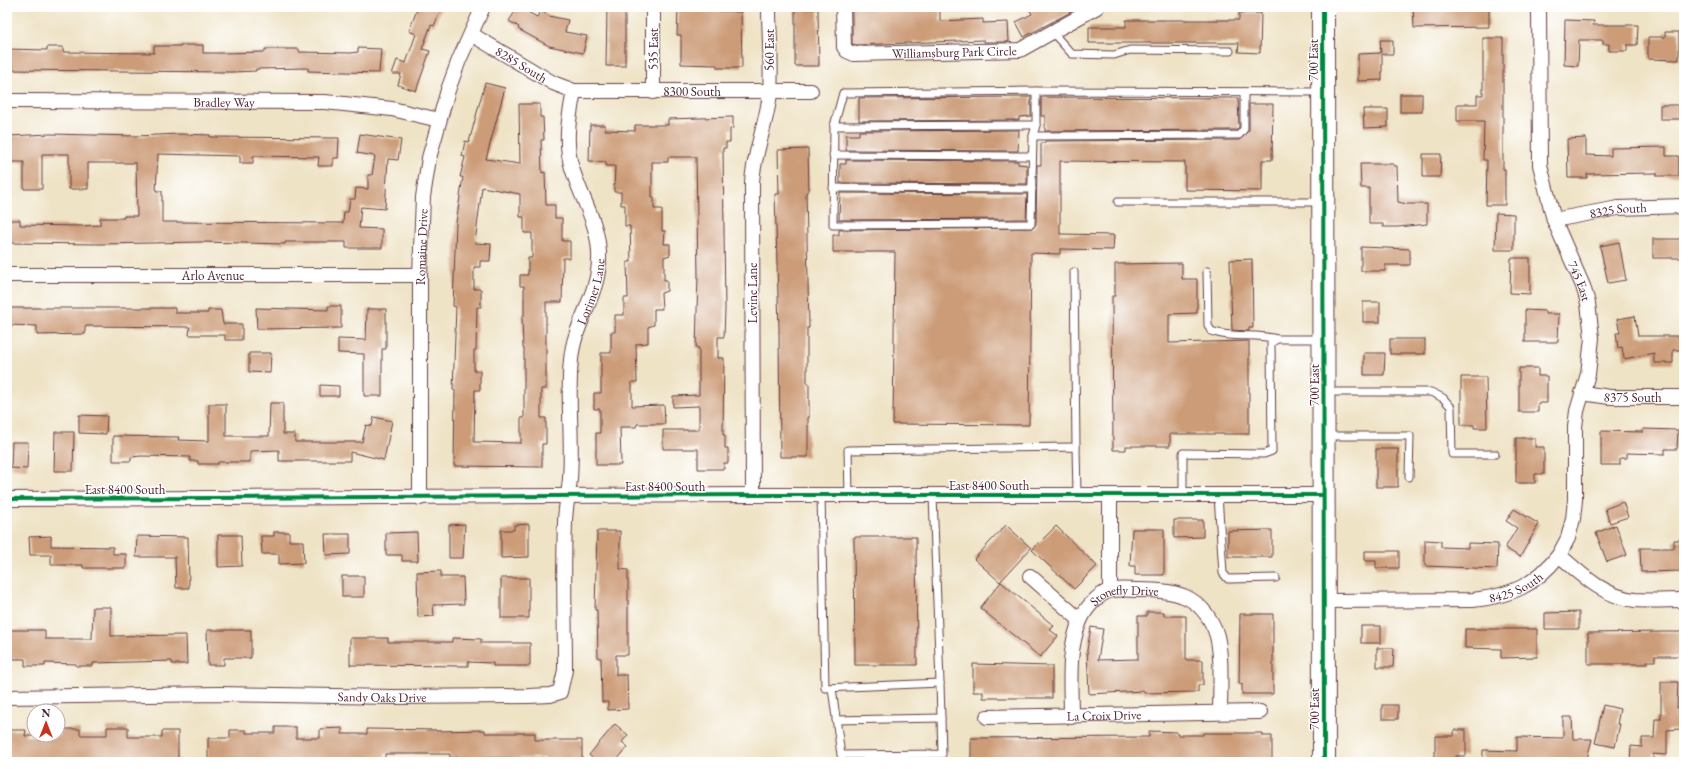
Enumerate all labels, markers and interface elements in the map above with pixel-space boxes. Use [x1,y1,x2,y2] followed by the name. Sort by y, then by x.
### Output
[645,28,662,70] street label: 535 East
[761,29,778,71] street label: 560 East
[1305,39,1322,81] street label: 700 East
[492,42,551,87] street label: 8285 South
[892,42,1017,62] street label: Williamsburg Park Circle
[663,83,721,100] street label: 8300 South
[193,93,255,110] street label: Bradley Way
[1588,199,1647,222] street label: 8325 South
[411,208,431,285] street label: Romaine Drive
[572,258,608,327] street label: Lorimer Lane
[1564,258,1595,303] street label: 745 East
[744,263,761,323] street label: Levine Lane
[181,267,244,284] street label: Arlo Avenue
[1306,364,1323,406] street label: 700 East
[1603,388,1662,406] street label: 8375 South
[949,477,1030,494] street label: East 8400 South
[625,478,706,495] street label: East 8400 South
[85,481,166,498] street label: East 8400 South
[1487,568,1547,606] street label: 8425 South
[1086,581,1159,609] street label: Stonefly Drive
[337,688,426,706] street label: Sandy Oaks Drive
[1306,688,1323,730] street label: 700 East
[26,703,66,743] north arrow
[42,706,51,720] text: N
[1067,706,1141,724] street label: La Croix Drive

